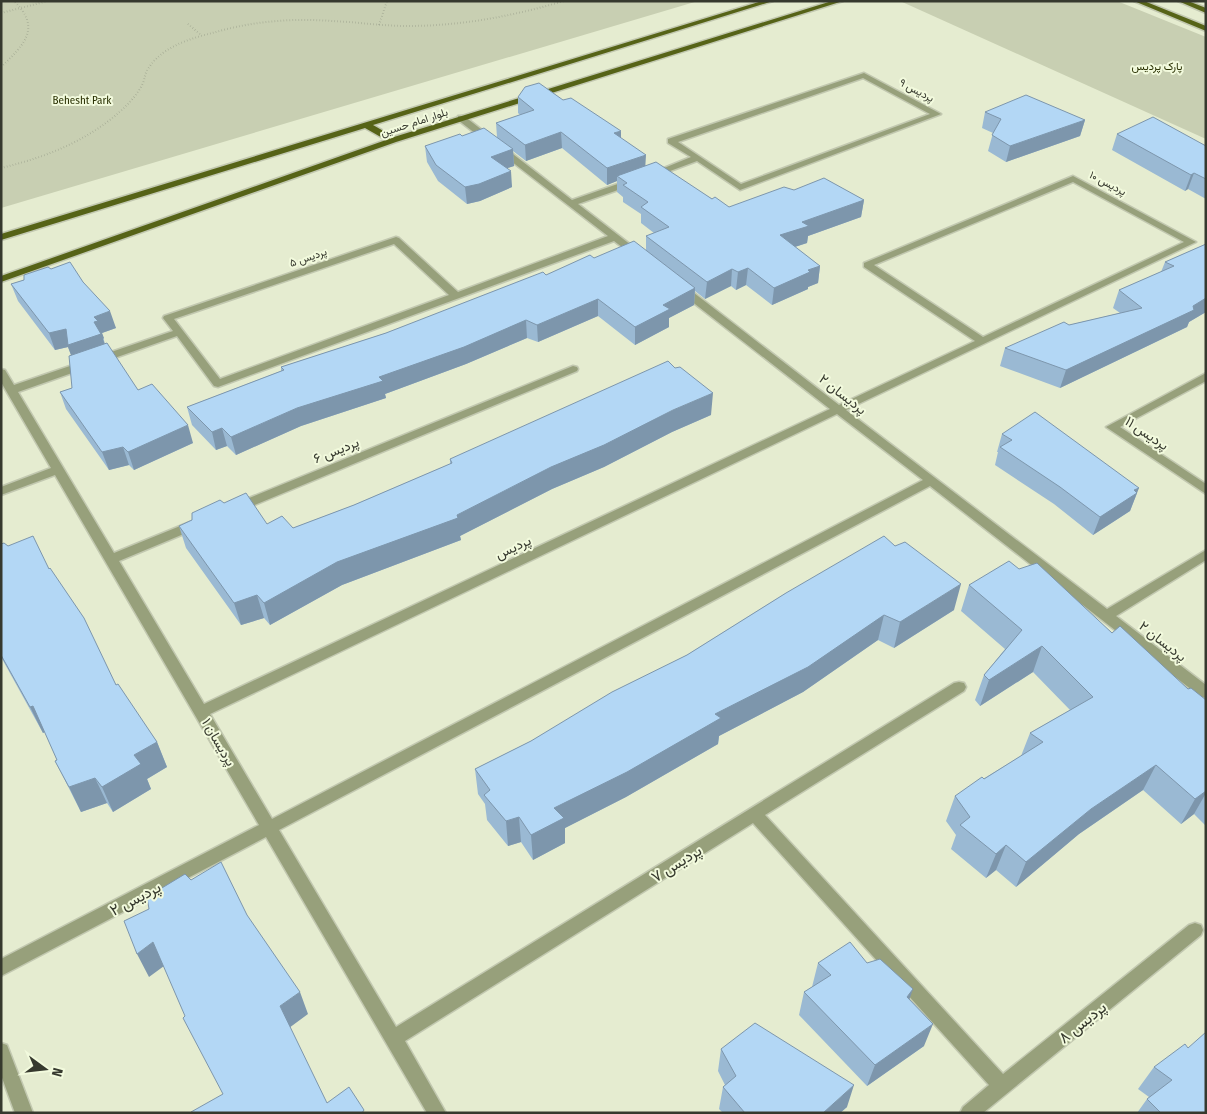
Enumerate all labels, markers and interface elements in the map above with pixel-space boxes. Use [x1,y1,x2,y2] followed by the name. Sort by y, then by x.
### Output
[1132,60,1182,74] park label: پارک پردیس
[897,76,936,106] street label: پردیس ۹
[53,94,112,107] park label: Behesht Park
[379,105,450,140] street label: بلوار امام حسین
[1087,168,1129,200] street label: پردیس ۱۰
[288,245,329,271] street label: پردیس ۵
[815,371,870,419] street label: پردیسان ۲
[1121,413,1172,455] street label: پردیس ۱۱
[311,434,362,468] street label: پردیس ۶
[493,532,534,564] street label: پردیس
[1135,618,1190,666] street label: پردیسان ۲
[197,715,239,770] street label: پردیسان ۱
[647,841,706,888] street label: پردیس ۷
[106,877,165,922] street label: پردیس ۲
[1055,997,1111,1049] street label: پردیس ۸
[20,1044,70,1094] north arrow
[48,1066,66,1078] text: N

